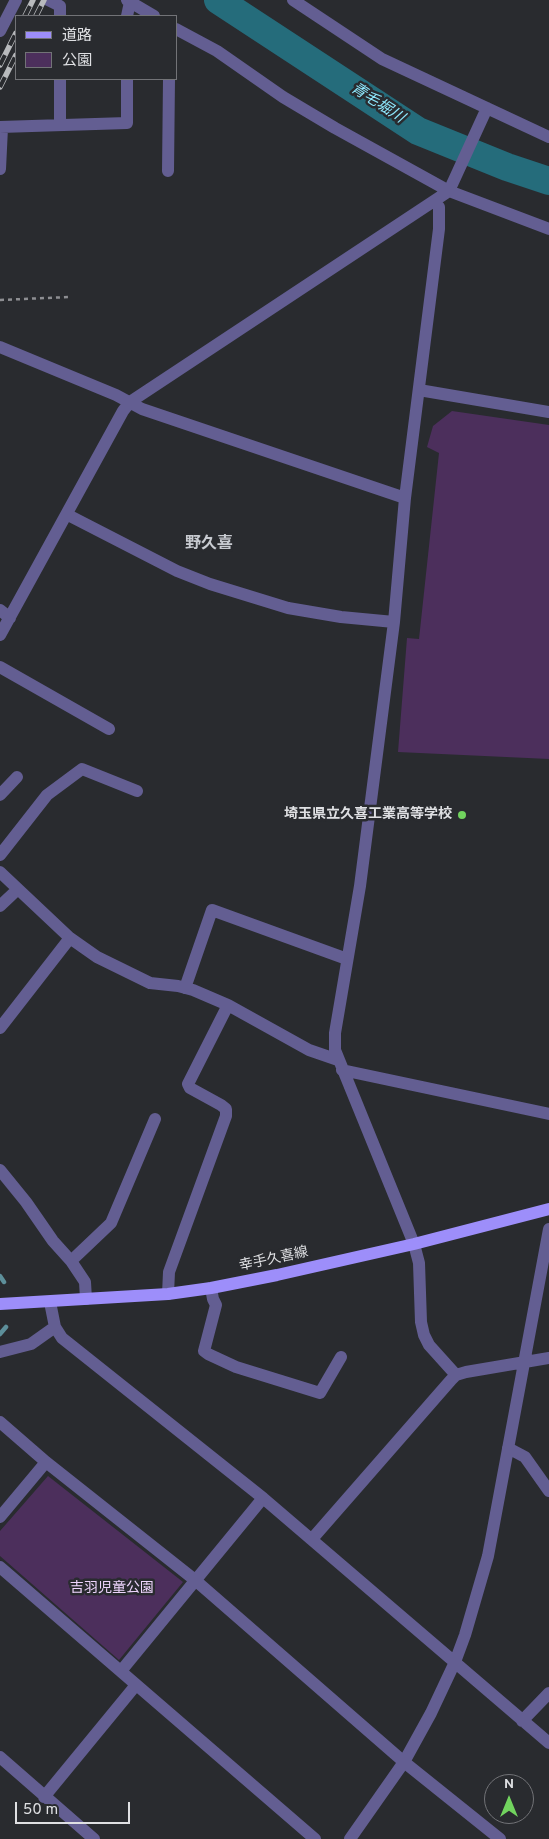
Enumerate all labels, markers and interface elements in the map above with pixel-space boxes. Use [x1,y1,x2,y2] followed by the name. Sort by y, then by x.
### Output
[15,15,178,80] legend
[62,27,92,46] text: 道路
[62,52,92,71] text: 公園
[347,80,407,128] water label: 青毛堀川
[185,535,233,555] district label: 野久喜
[284,807,452,823] place label: 埼玉県立久喜工業高等学校
[456,809,468,821] marker: 埼玉県立久喜工業高等学校
[238,1245,310,1275] street label: 幸手久喜線
[70,1581,154,1597] park label: 吉羽児童公園
[484,1774,534,1824] north arrow
[504,1776,514,1793] text: N
[18,1792,132,1824] scale bar
[23,1801,58,1820] text: 50 m

